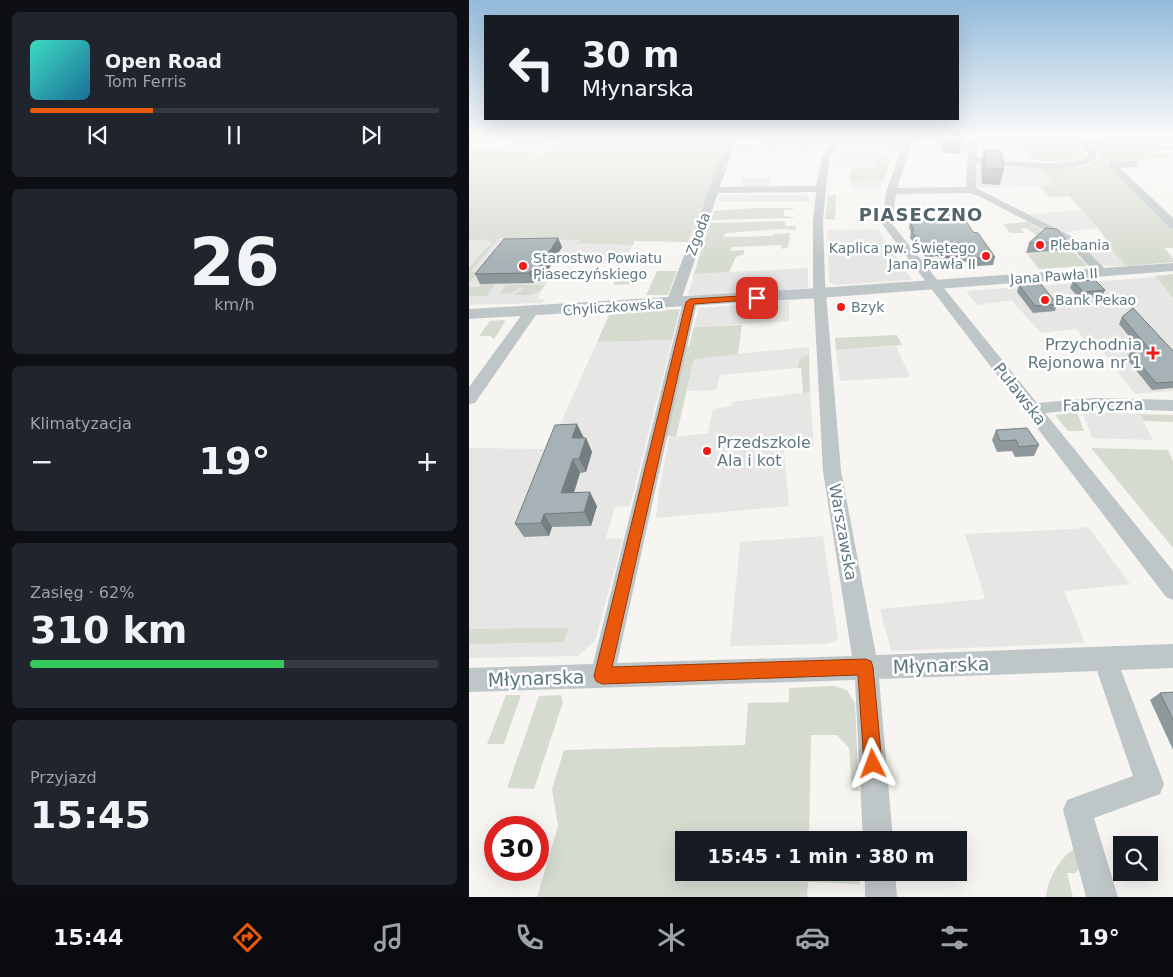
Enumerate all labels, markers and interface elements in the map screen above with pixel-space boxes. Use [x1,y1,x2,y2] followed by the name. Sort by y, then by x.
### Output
[499,35,564,100] icon: left
[582,35,679,75] text: 30 m
[105,50,222,72] text: Open Road
[105,72,186,91] text: Tom Ferris
[582,76,694,101] text: Młynarska
[84,121,112,149] icon: previous
[220,121,248,149] icon: pause
[357,121,385,149] icon: next
[859,204,983,225] district label: PIASECZNO
[683,210,713,258] street label: Zgoda
[189,225,280,300] text: 26
[1050,237,1110,253] place label: Plebania
[829,239,976,272] place label: Kaplica pw. Świętego Jana Pawła II
[1034,239,1046,251] marker: Plebania
[533,250,662,282] place label: Starostwo Powiatu Piaseczyńskiego
[980,250,992,262] marker: Kaplica pw. Świętego Jana Pawła II
[517,260,529,272] marker: Starostwo Powiatu Piaseczyńskiego
[1009,265,1098,287] street label: Jana Pawła II
[736,277,778,319] pin
[743,284,771,312] icon: arrive
[1055,292,1136,308] place label: Bank Pekao
[1039,294,1051,306] marker: Bank Pekao
[214,295,255,314] text: km/h
[562,295,664,319] street label: Chyliczkowska
[851,299,885,315] place label: Bzyk
[835,301,847,313] marker: Bzyk
[1028,335,1142,372] place label: Przychodnia Rejonowa nr 1
[1146,346,1160,360] marker: Przychodnia Rejonowa nr 1
[990,359,1050,429] street label: Puławska
[1062,395,1144,415] street label: Fabryczna
[30,414,132,433] text: Klimatyzacja
[717,433,811,470] place label: Przedszkole Ala i kot
[199,439,270,483] text: 19°
[30,445,53,478] text: −
[416,445,439,478] text: +
[701,445,713,457] marker: Przedszkole Ala i kot
[825,482,861,582] street label: Warszawska
[30,583,134,602] text: Zasięg · 62%
[30,608,187,652] text: 310 km
[892,652,990,678] street label: Młynarska
[487,665,585,691] street label: Młynarska
[846,737,898,789] position arrow
[30,768,97,787] text: Przyjazd
[30,793,151,837] text: 15:45
[484,816,549,881] speed limit sign: 30
[1113,836,1158,881] map controls
[1113,836,1158,881] button: search
[707,845,935,867] text: 15:45 · 1 min · 380 m
[230,920,265,955] icon: directions
[371,920,406,955] icon: music
[512,920,547,955] icon: phone
[654,920,689,955] icon: climate
[795,920,830,955] icon: car
[937,920,972,955] icon: filters
[53,925,123,950] text: 15:44
[1078,925,1120,950] text: 19°

